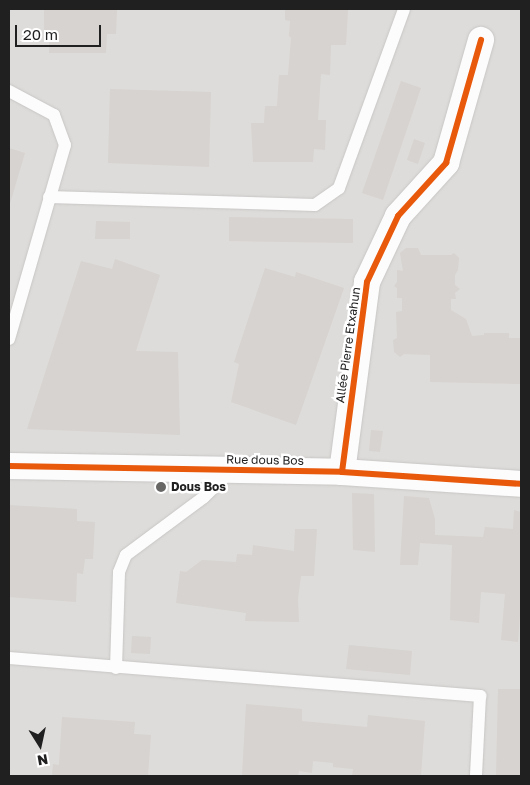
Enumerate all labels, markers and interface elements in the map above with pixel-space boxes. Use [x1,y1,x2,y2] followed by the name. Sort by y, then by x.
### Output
[18,15,104,47] scale bar
[23,25,58,43] text: 20 m
[333,286,363,404] street label: Allée Pierre Etxahun
[226,452,304,468] street label: Rue dous Bos
[171,480,226,494] place label: Dous Bos
[155,481,167,493] marker: Dous Bos
[15,720,65,770] north arrow
[36,751,49,770] text: N

